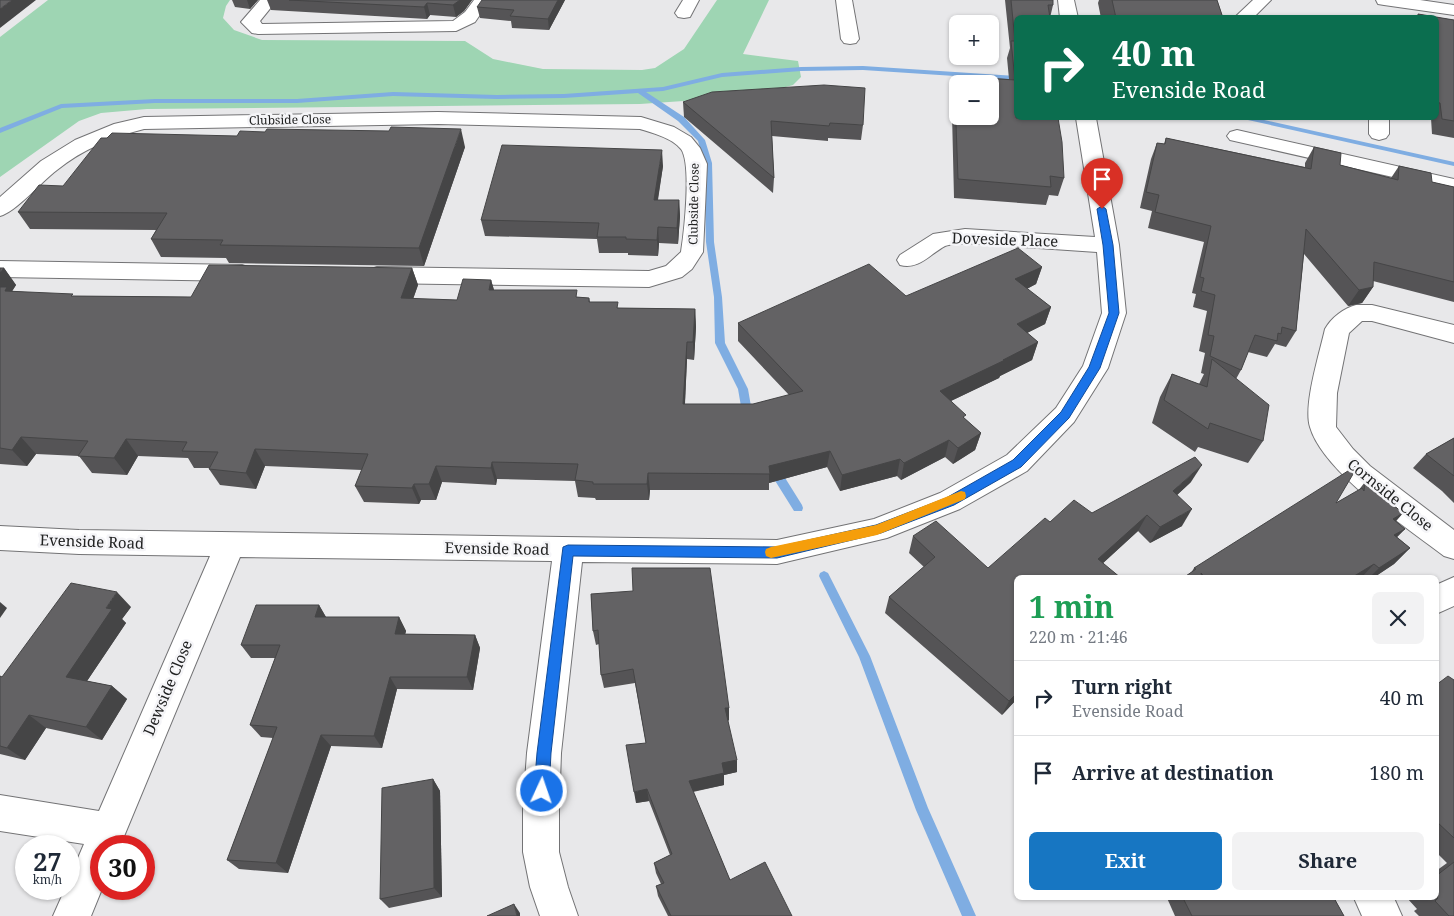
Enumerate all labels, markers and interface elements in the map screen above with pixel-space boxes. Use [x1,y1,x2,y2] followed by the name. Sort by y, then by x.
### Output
[949,15,999,125] map controls
[949,15,999,65] button: +
[1112,29,1195,76] text: 40 m
[1029,35,1094,100] icon: right
[1112,74,1265,104] text: Evenside Road
[949,75,999,125] button: −
[249,110,331,129] street label: Clubside Close
[1081,158,1123,209] pin
[684,163,703,245] street label: Clubside Close
[1088,165,1116,193] icon: arrive
[951,227,1059,251] street label: Doveside Place
[1344,454,1438,535] street label: Cornside Close
[39,529,145,553] street label: Evenside Road
[445,537,549,559] street label: Evenside Road
[1029,586,1114,627] text: 1 min
[1372,592,1424,644] button: close
[1029,626,1128,648] text: 220 m · 21:46
[138,637,196,738] street label: Dewside Close
[1072,674,1172,700] text: Turn right
[1029,684,1057,712] icon: right
[1380,685,1424,711] text: 40 m
[1072,700,1184,722] text: Evenside Road
[1029,759,1057,787] icon: arrive
[1072,760,1274,786] text: Arrive at destination
[1369,760,1424,786] text: 180 m
[515,764,567,816] position arrow
[1029,832,1222,890] button: Exit
[1232,832,1424,890] button: Share
[90,835,155,900] speed limit sign: 30
[33,844,62,878] text: 27
[33,871,62,888] text: km/h

